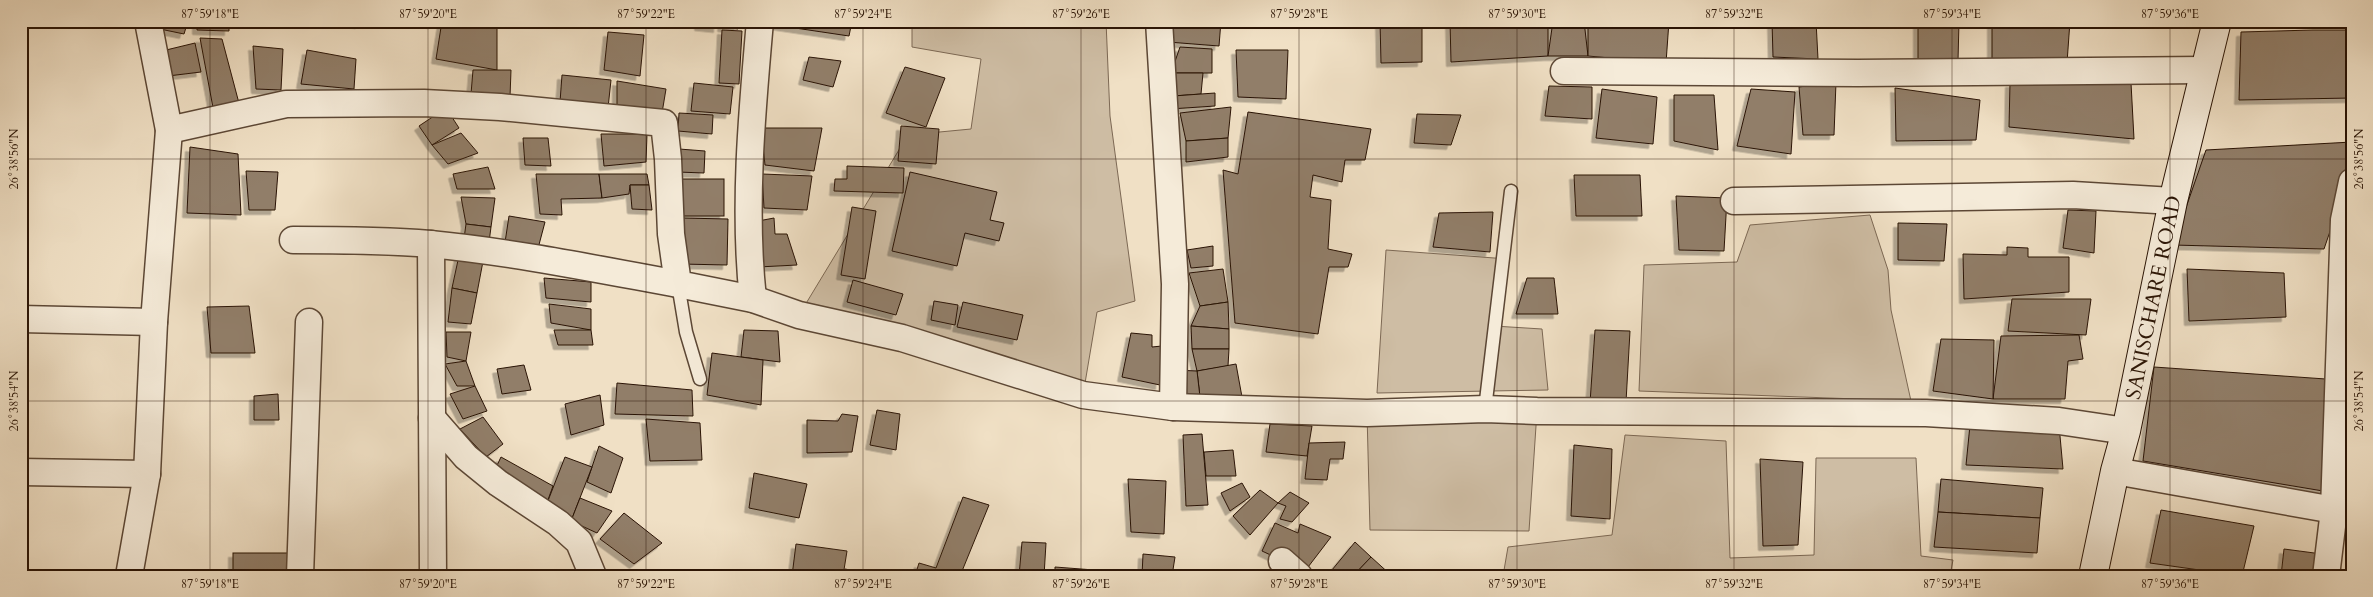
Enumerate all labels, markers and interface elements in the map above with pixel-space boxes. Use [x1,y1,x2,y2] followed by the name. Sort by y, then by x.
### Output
[181,6,239,22] text: 87°59'18"E
[399,6,457,22] text: 87°59'20"E
[617,6,675,22] text: 87°59'22"E
[834,6,892,22] text: 87°59'24"E
[1052,6,1110,22] text: 87°59'26"E
[1270,6,1328,22] text: 87°59'28"E
[1488,6,1546,22] text: 87°59'30"E
[1705,6,1763,22] text: 87°59'32"E
[1923,6,1981,22] text: 87°59'34"E
[2141,6,2199,22] text: 87°59'36"E
[6,128,22,189] text: 26°38'56"N
[2351,128,2367,189] text: 26°38'56"N
[2118,193,2188,402] street label: SANISCHARE ROAD
[6,370,22,431] text: 26°38'54"N
[2351,370,2367,431] text: 26°38'54"N
[181,576,239,592] text: 87°59'18"E
[399,576,457,592] text: 87°59'20"E
[617,576,675,592] text: 87°59'22"E
[834,576,892,592] text: 87°59'24"E
[1052,576,1110,592] text: 87°59'26"E
[1270,576,1328,592] text: 87°59'28"E
[1488,576,1546,592] text: 87°59'30"E
[1705,576,1763,592] text: 87°59'32"E
[1923,576,1981,592] text: 87°59'34"E
[2141,576,2199,592] text: 87°59'36"E

